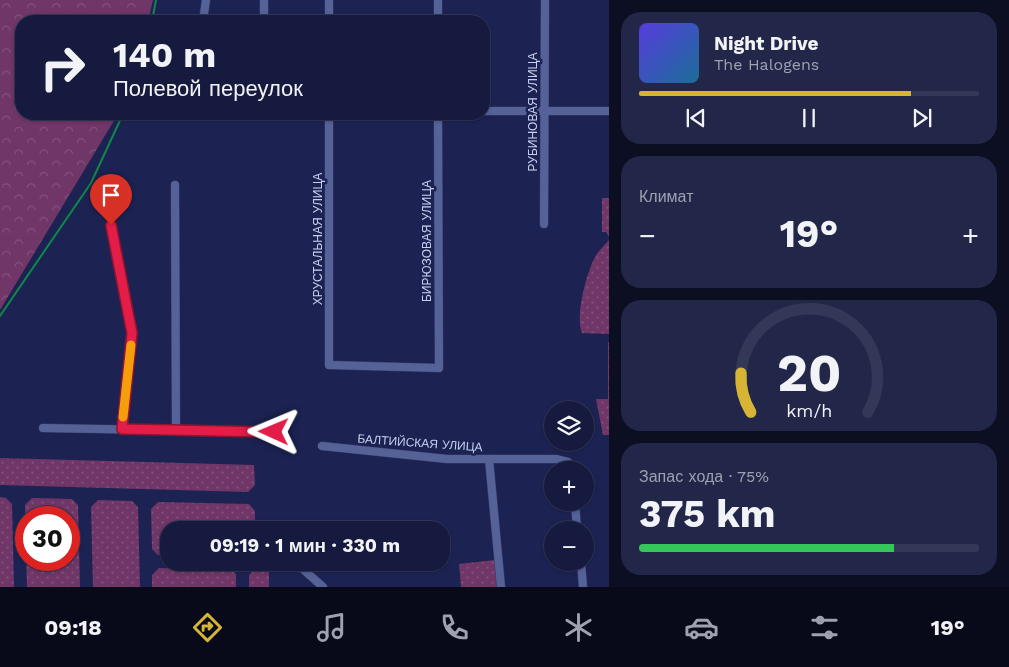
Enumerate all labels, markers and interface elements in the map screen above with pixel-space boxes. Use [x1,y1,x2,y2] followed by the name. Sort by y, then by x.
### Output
[714,32,819,55] text: Night Drive
[113,34,216,76] text: 140 m
[30,35,95,100] icon: right
[526,53,540,171] street label: РУБИНОВАЯ УЛИЦА
[714,55,819,74] text: The Halogens
[113,76,303,101] text: Полевой переулок
[682,104,710,132] icon: previous
[795,104,823,132] icon: pause
[908,104,936,132] icon: next
[311,173,325,305] street label: ХРУСТАЛЬНАЯ УЛИЦА
[90,174,132,225] pin
[420,180,434,302] street label: БИРЮЗОВАЯ УЛИЦА
[97,181,125,209] icon: arrive
[639,187,693,206] text: Климат
[780,212,838,256] text: 19°
[639,219,656,252] text: −
[962,219,979,252] text: +
[777,343,841,404] text: 20
[786,400,832,421] text: km/h
[544,401,594,571] map controls
[544,401,594,451] button: layers
[247,405,299,457] position arrow
[357,431,483,454] street label: БАЛТИЙСКАЯ УЛИЦА
[544,461,594,511] button: +
[639,467,769,486] text: Запас хода · 75%
[639,492,776,536] text: 375 km
[15,506,80,571] speed limit sign: 30
[544,521,594,571] button: −
[210,534,400,557] text: 09:19 · 1 мин · 330 m
[190,610,225,645] icon: directions
[314,610,349,645] icon: music
[437,610,472,645] icon: phone
[561,610,596,645] icon: climate
[684,610,719,645] icon: car
[807,610,842,645] icon: filters
[44,615,102,640] text: 09:18
[931,615,965,640] text: 19°

